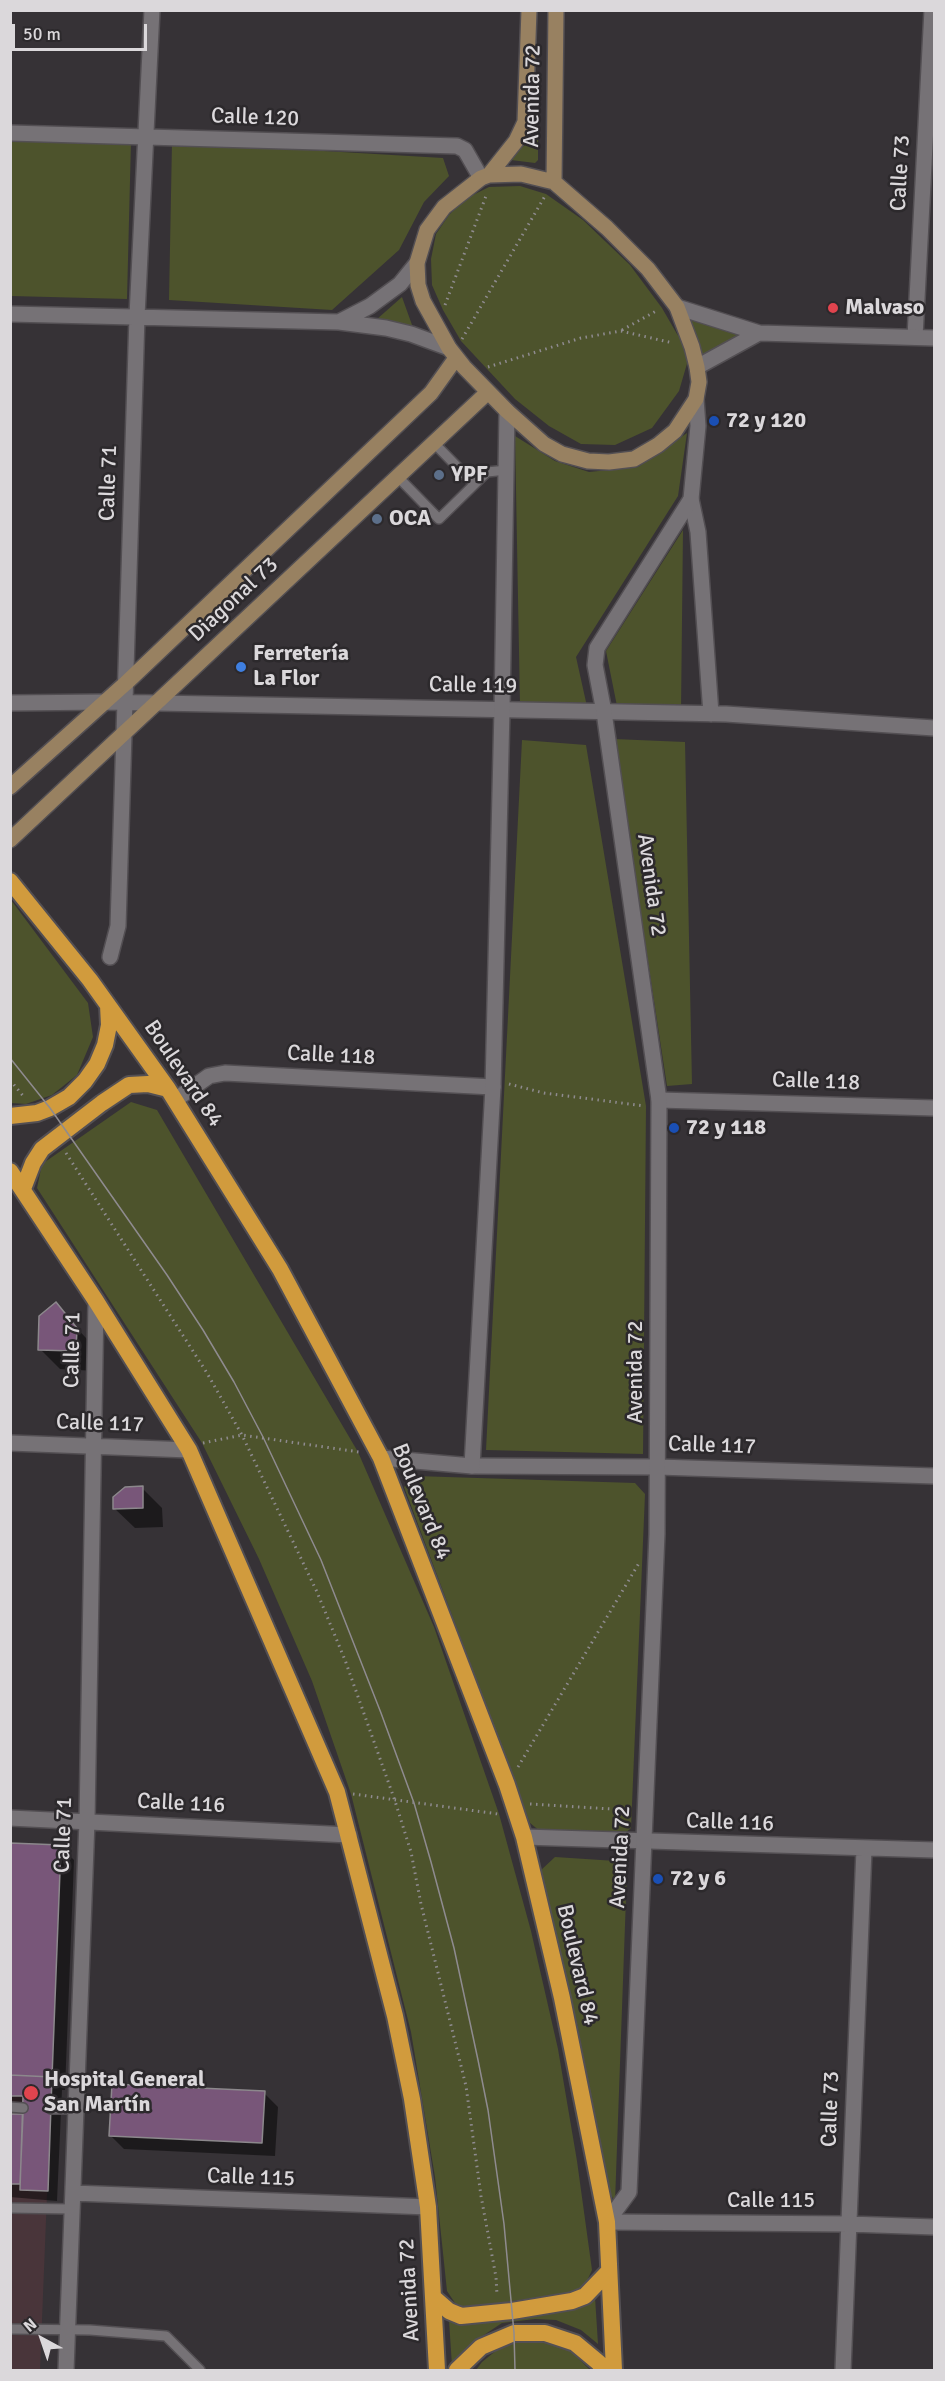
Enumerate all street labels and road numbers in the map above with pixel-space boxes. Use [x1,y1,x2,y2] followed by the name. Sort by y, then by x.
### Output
[519,44,547,148] street label: Avenida 72
[210,103,300,133] street label: Calle 120
[886,134,916,212] street label: Calle 73
[94,444,124,522] street label: Calle 71
[184,552,284,648] street label: Diagonal 73
[429,672,517,700] street label: Calle 119
[631,832,671,938] street label: Avenida 72
[138,1016,228,1132] street label: Boulevard 84
[286,1041,376,1071] street label: Calle 118
[771,1067,861,1097] street label: Calle 118
[59,1312,87,1388] street label: Calle 71
[623,1320,649,1424] street label: Avenida 72
[55,1409,145,1439] street label: Calle 117
[667,1431,757,1461] street label: Calle 117
[386,1440,456,1564] street label: Boulevard 84
[136,1789,226,1819] street label: Calle 116
[49,1796,79,1874] street label: Calle 71
[605,1805,637,1909] street label: Avenida 72
[685,1808,775,1838] street label: Calle 116
[550,1902,604,2028] street label: Boulevard 84
[816,2070,846,2148] street label: Calle 73
[206,2163,296,2193] street label: Calle 115
[727,2188,815,2214] street label: Calle 115
[394,2238,426,2342] street label: Avenida 72

